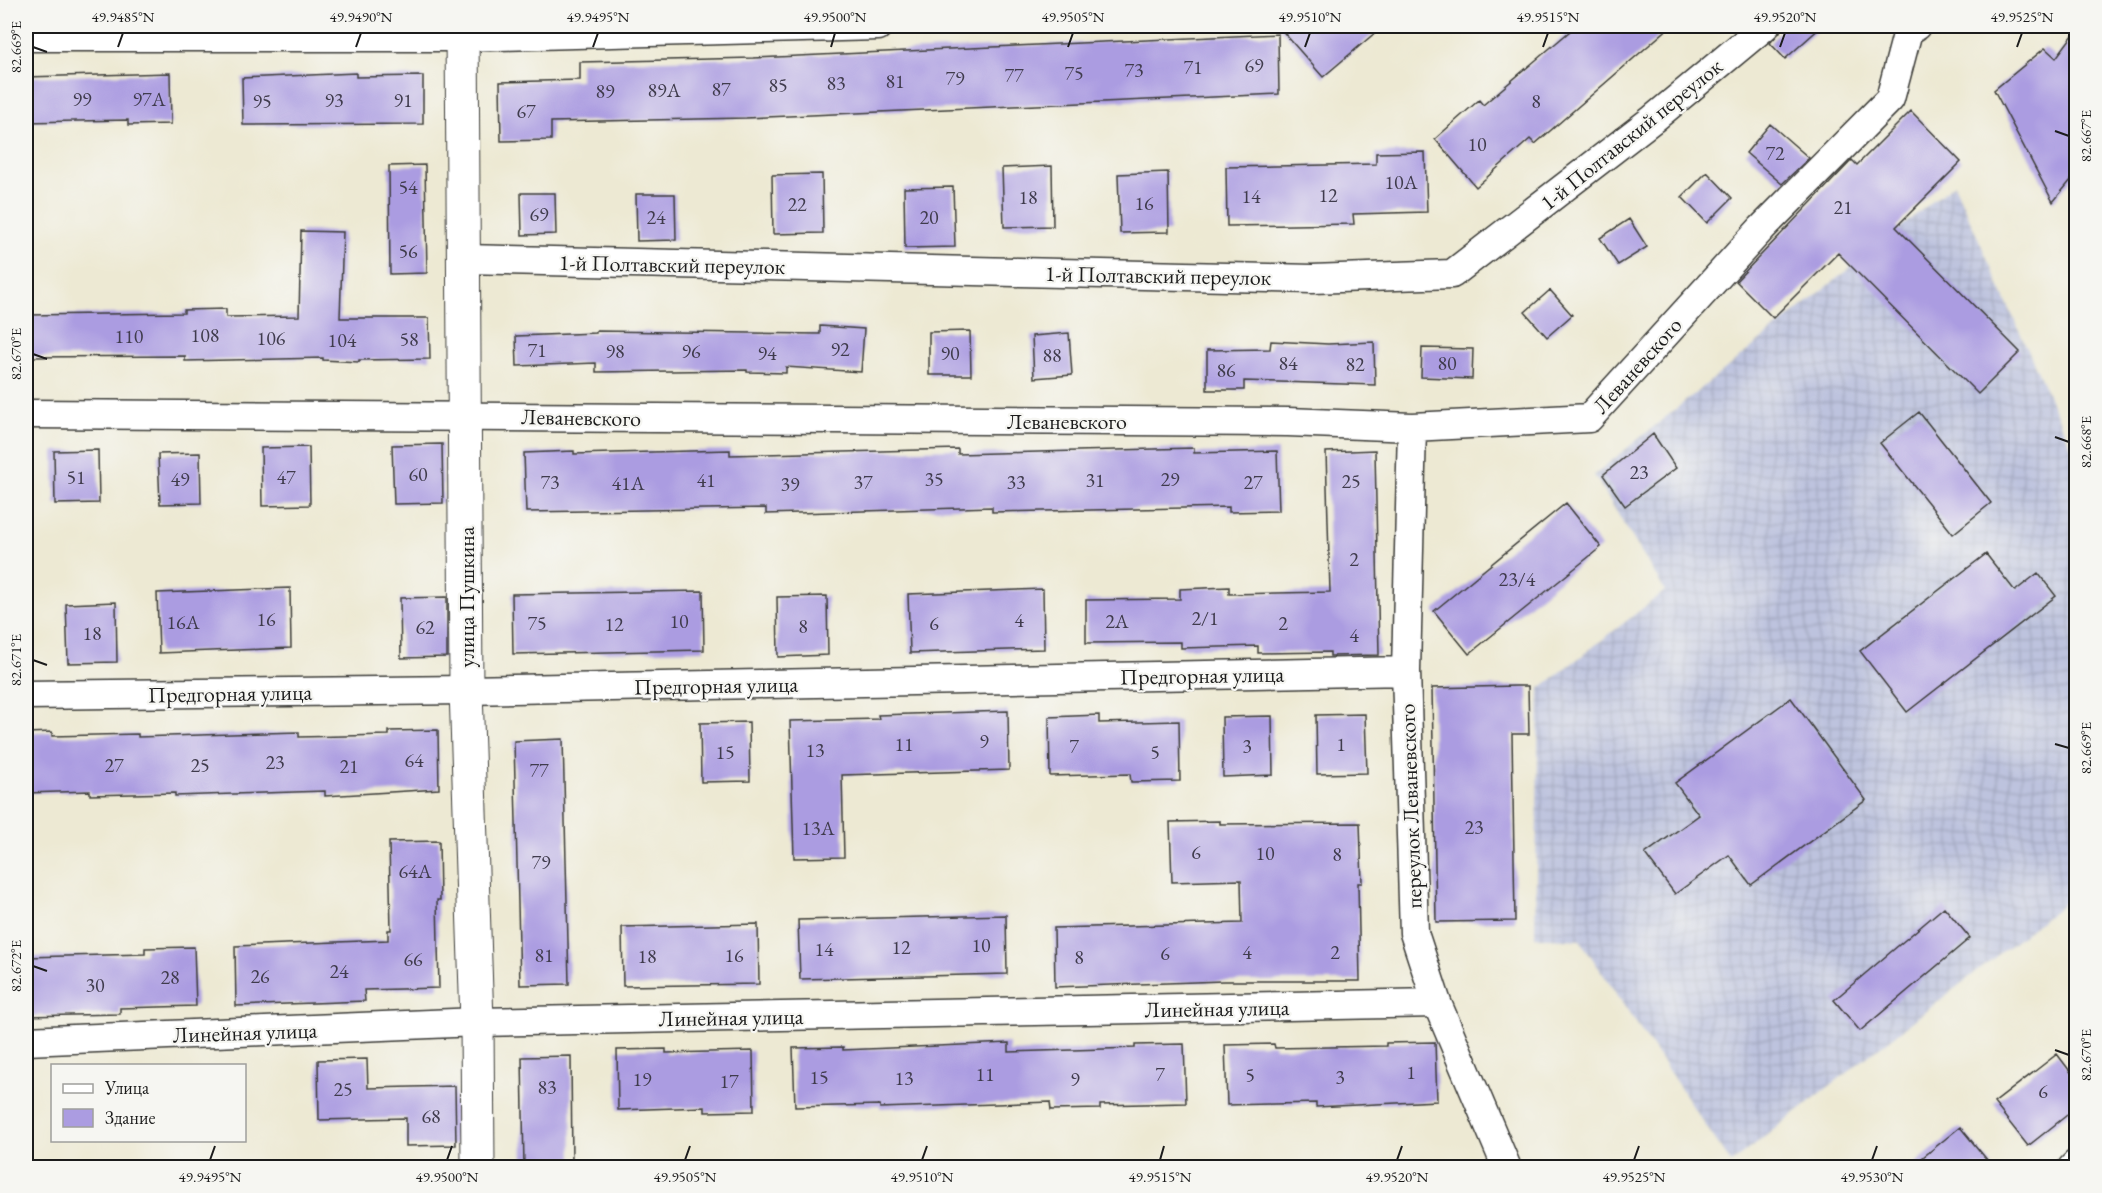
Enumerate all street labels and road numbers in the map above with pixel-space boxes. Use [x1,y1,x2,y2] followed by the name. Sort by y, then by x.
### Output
[1534,52,1729,217] street label: 1-й Полтавский переулок
[559,248,786,281] street label: 1-й Полтавский переулок
[1045,259,1272,292] street label: 1-й Полтавский переулок
[1586,311,1688,420] street label: Леваневского
[521,402,641,433] street label: Леваневского
[1007,407,1127,436] street label: Леваневского
[452,526,481,668] street label: улица Пушкина
[1120,660,1285,691] street label: Предгорная улица
[634,670,799,701] street label: Предгорная улица
[148,678,313,709] street label: Предгорная улица
[1392,703,1429,909] street label: переулок Леваневского
[1144,993,1290,1024] street label: Линейная улица
[658,1002,804,1033] street label: Линейная улица
[172,1015,318,1050] street label: Линейная улица

